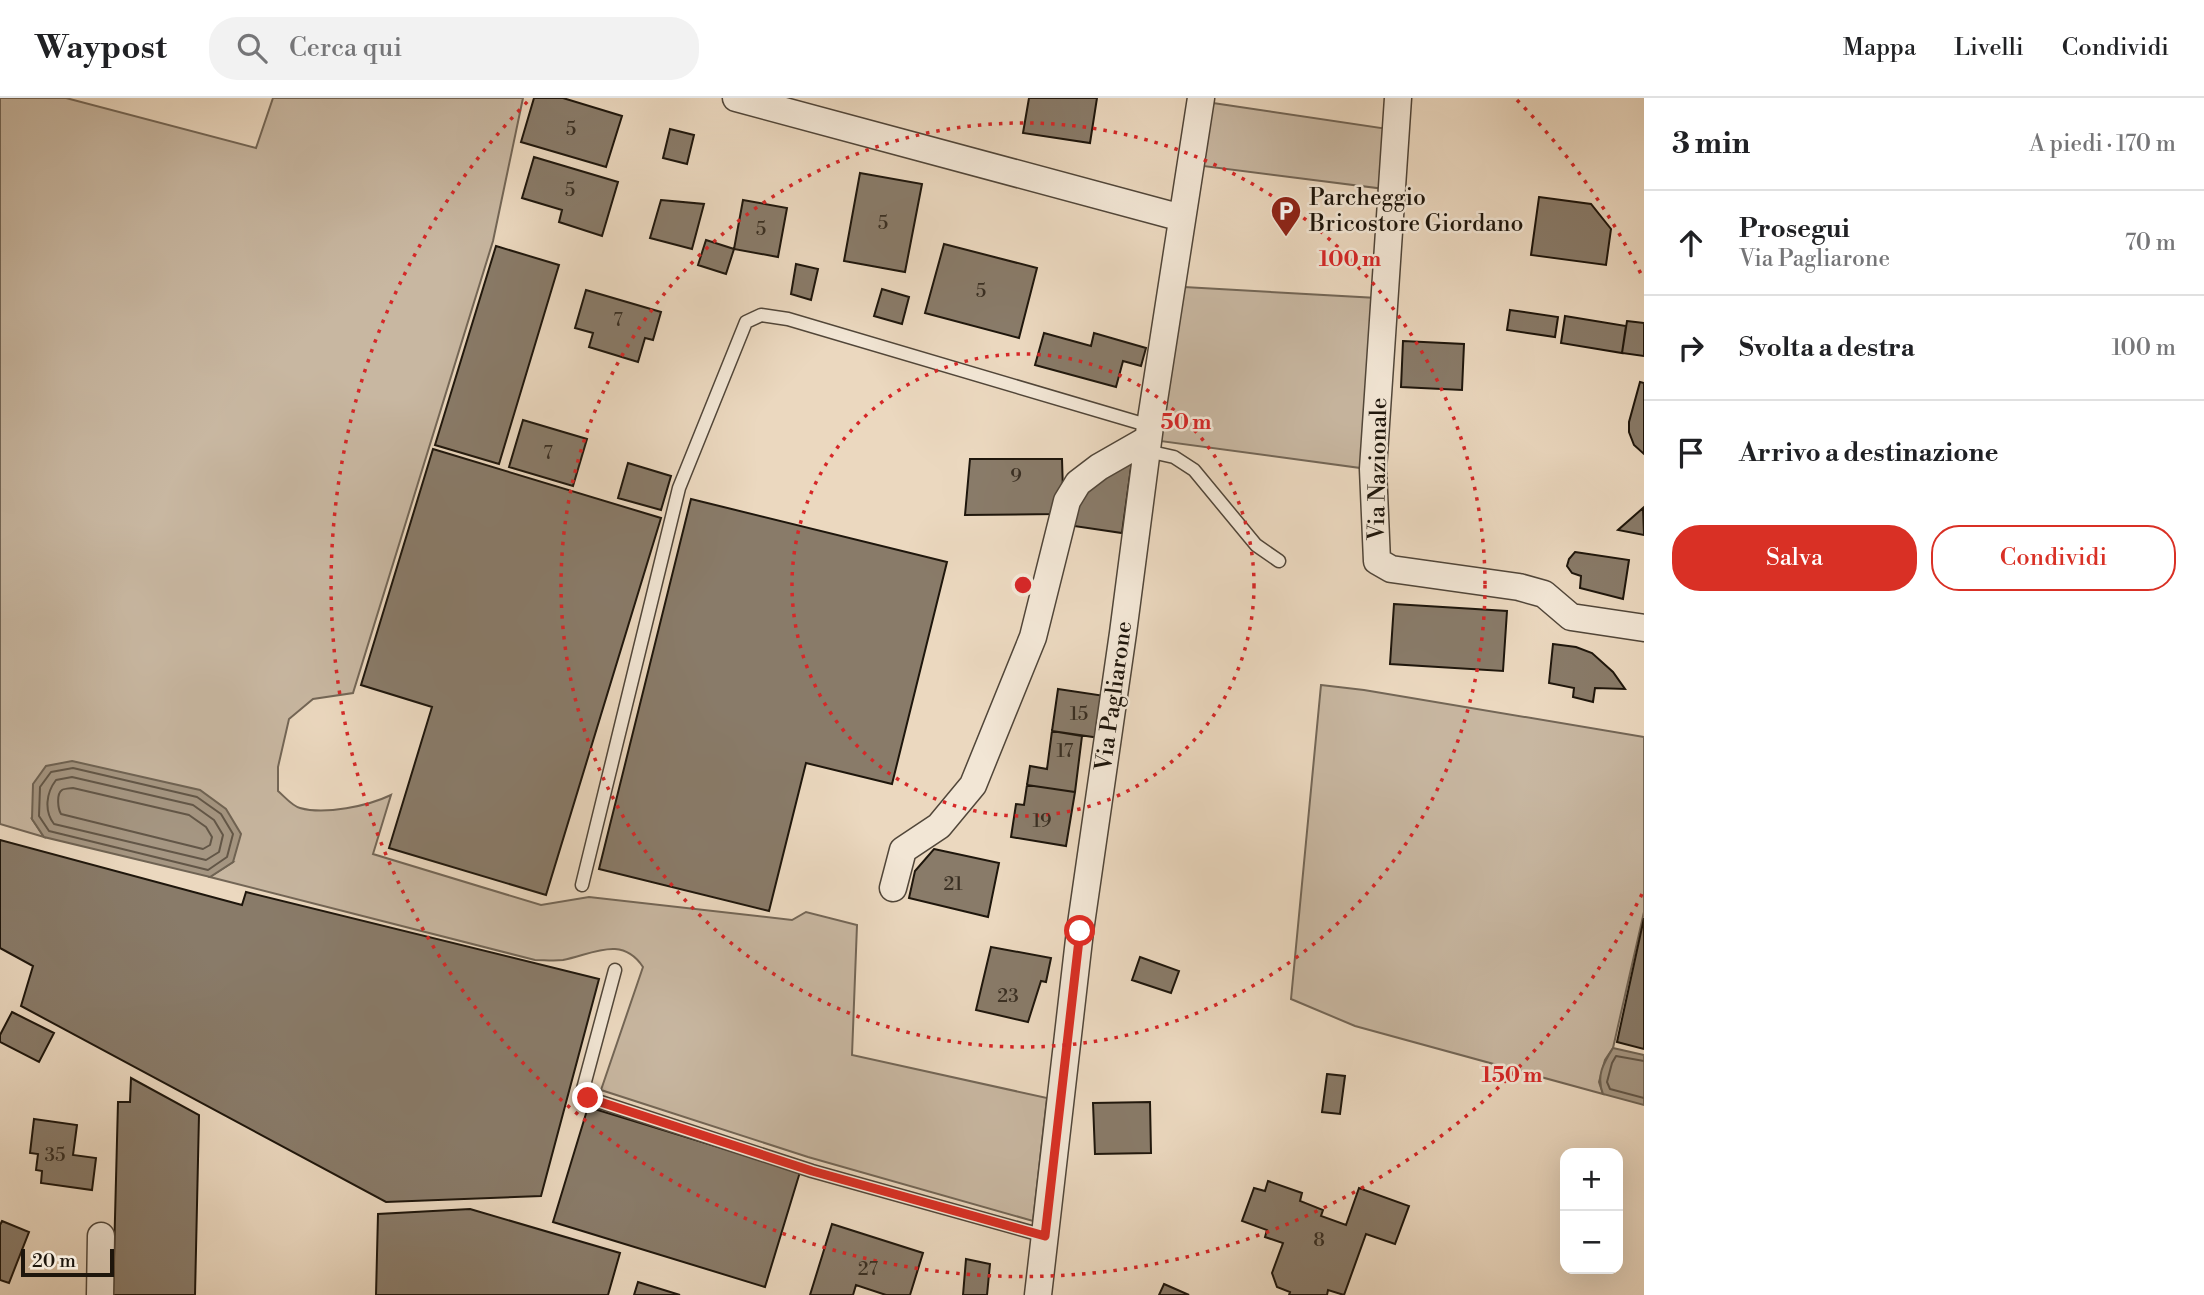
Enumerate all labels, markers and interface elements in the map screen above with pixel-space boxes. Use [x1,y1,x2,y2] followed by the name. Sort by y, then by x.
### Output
[209,17,699,80] search box
[35,28,167,69] text: Waypost
[233,29,271,67] icon: search
[289,32,402,64] text: Cerca qui
[1843,33,1916,63] text: Mappa
[1954,33,2024,63] text: Livelli
[2062,33,2169,63] text: Condividi
[566,117,576,141] house number: 5
[1672,125,1750,163] text: 3 min
[2029,130,2176,158] text: A piedi · 170 m
[565,178,575,202] house number: 5
[1308,184,1523,238] place label: Parcheggio Bricostore Giordano
[1269,194,1303,238] parking icon: Parcheggio Bricostore Giordano
[878,211,888,235] house number: 5
[1739,213,1850,245] text: Prosegui
[756,217,766,241] house number: 5
[1672,224,1710,262] icon: ahead
[2125,229,2176,257] text: 70 m
[1739,245,1890,273] text: Via Pagliarone
[1319,247,1381,273] text: 100 m
[976,279,986,303] house number: 5
[613,308,623,332] house number: 7
[1672,329,1710,367] icon: right
[1739,332,1915,364] text: Svolta a destra
[2111,334,2176,362] text: 100 m
[1363,397,1393,542] street label: Via Nazionale
[1161,410,1211,436] text: 50 m
[1672,434,1710,472] icon: arrive
[1739,437,1998,469] text: Arrivo a destinazione
[543,441,553,465] house number: 7
[1010,464,1022,488] house number: 9
[1672,525,1917,591] button: Salva
[1931,525,2176,591] button: Condividi
[1011,573,1035,597] centre of rings
[1089,619,1138,774] street label: Via Pagliarone
[1070,702,1088,726] house number: 15
[1057,739,1074,763] house number: 17
[1032,809,1052,833] house number: 19
[943,872,963,896] house number: 21
[1064,915,1095,946] route start
[997,984,1019,1008] house number: 23
[1482,1063,1542,1089] text: 150 m
[572,1082,603,1113] route end
[45,1143,65,1167] house number: 35
[1560,1148,1623,1274] map controls
[1560,1148,1623,1211] button: +
[1560,1211,1623,1274] button: −
[1313,1228,1325,1252] house number: 8
[21,1246,114,1278] scale bar
[32,1249,76,1273] text: 20 m
[858,1257,879,1281] house number: 27

